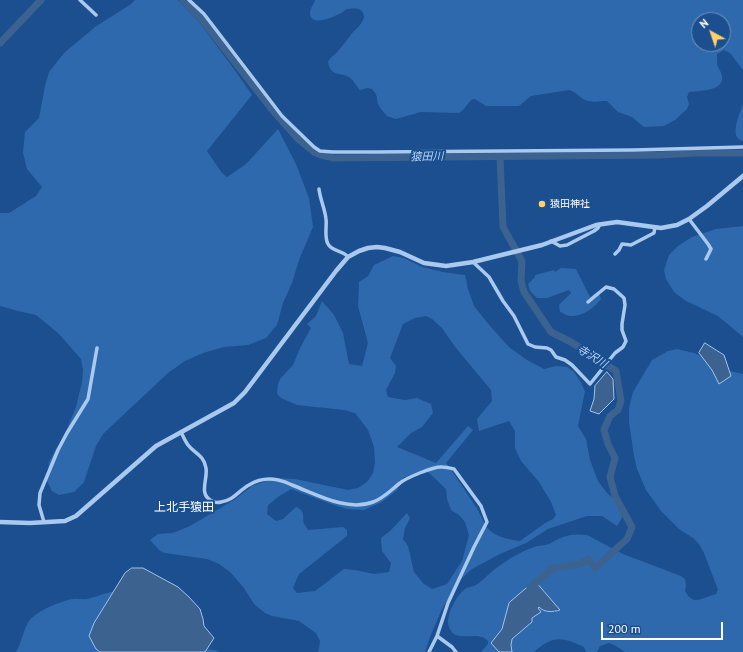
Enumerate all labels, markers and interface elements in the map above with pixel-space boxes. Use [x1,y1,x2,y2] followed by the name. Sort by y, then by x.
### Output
[691,12,731,52] north arrow
[697,16,711,31] text: N
[410,150,444,164] water label: 猿田川
[550,198,590,210] place label: 猿田神社
[537,199,547,209] marker: 猿田神社
[574,343,610,371] water label: 寺沢川
[154,501,214,515] district label: 上北手猿田
[603,614,725,640] scale bar
[608,621,641,636] text: 200 m

